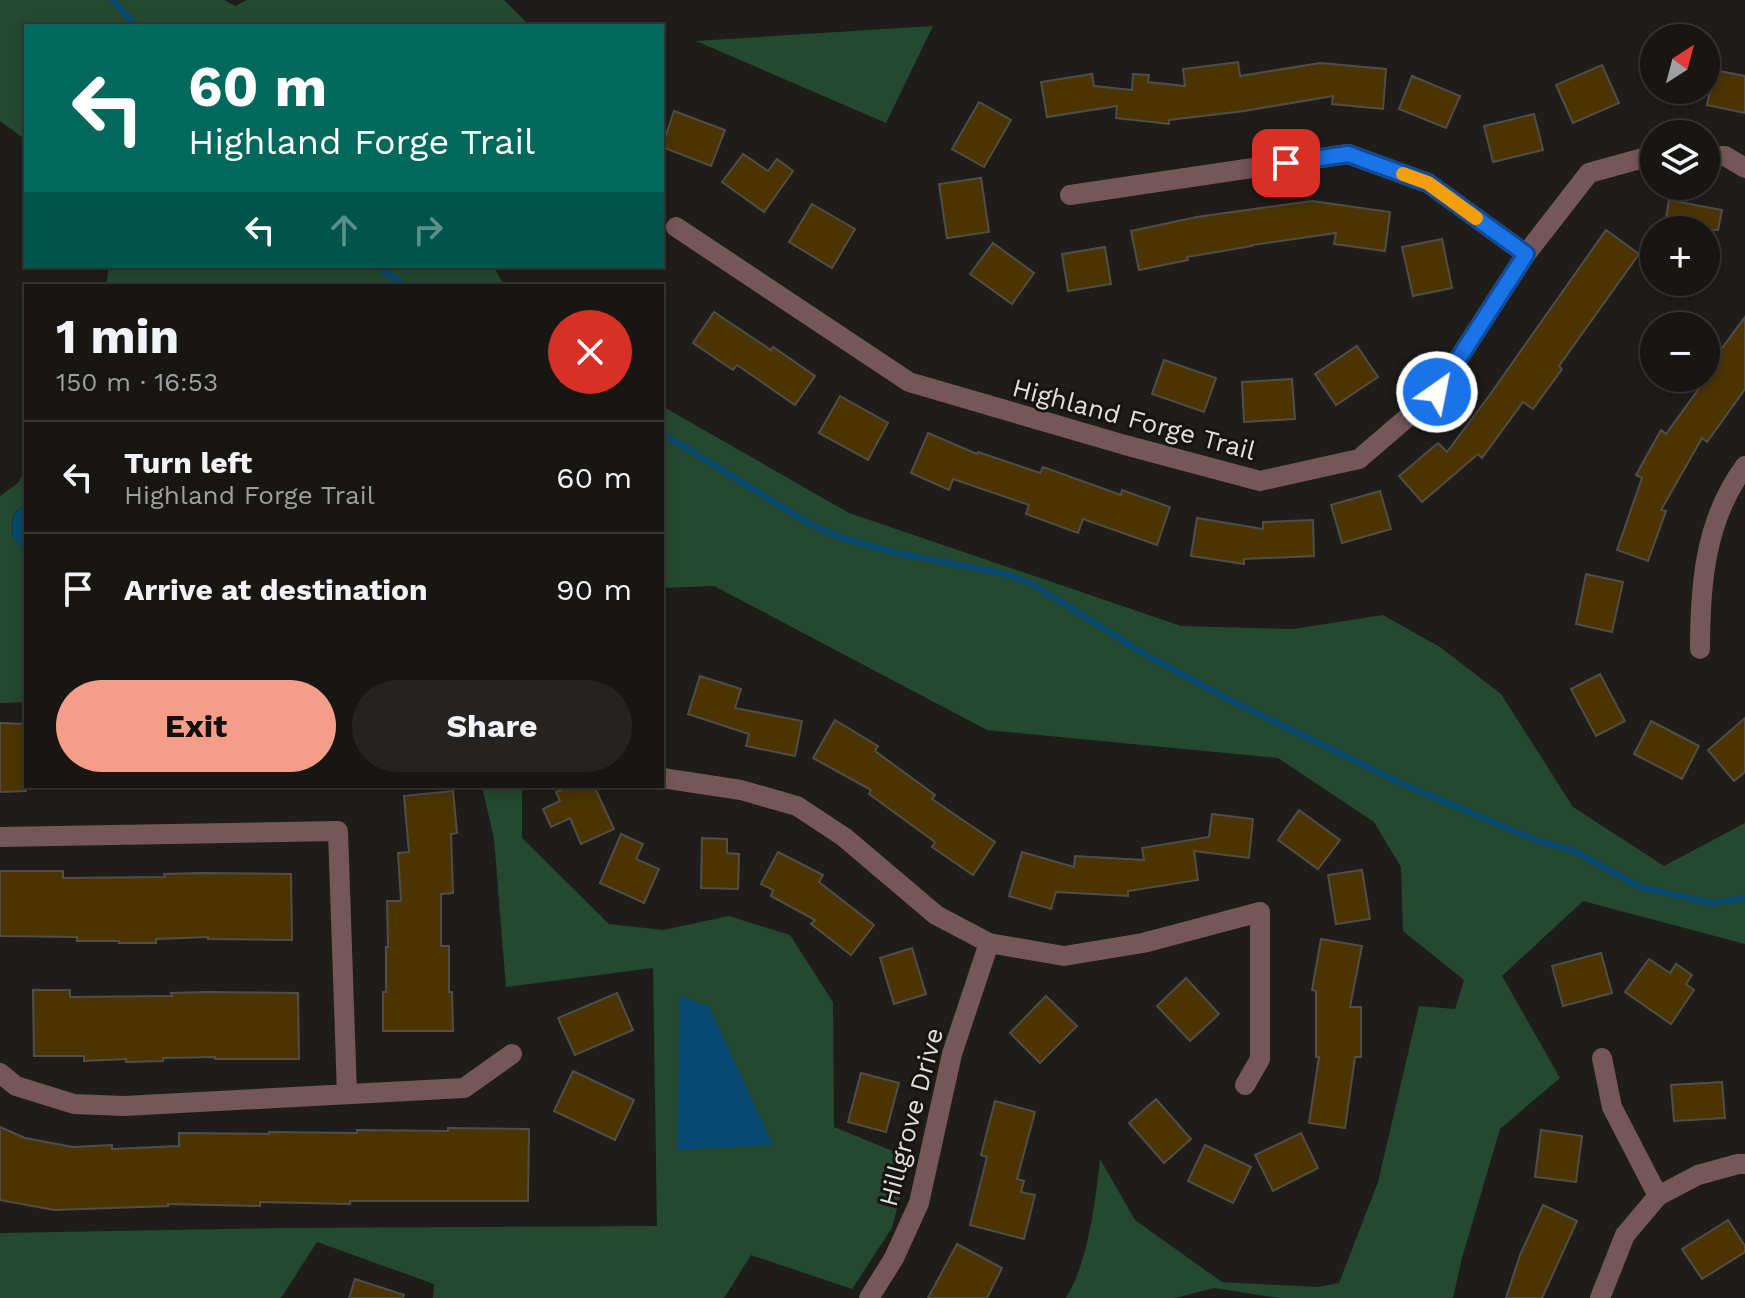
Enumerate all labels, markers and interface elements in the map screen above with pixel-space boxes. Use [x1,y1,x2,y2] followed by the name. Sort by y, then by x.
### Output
[1640,24,1720,104] north arrow
[1640,24,1720,392] map controls
[188,54,327,120] text: 60 m
[56,56,160,160] icon: left
[1640,120,1720,200] button: layers
[188,121,535,163] text: Highland Forge Trail
[1252,129,1320,197] pin
[1264,141,1308,185] icon: arrive
[238,208,282,252] icon: left
[322,208,366,252] icon: ahead
[406,208,450,252] icon: right
[1640,216,1720,296] button: +
[56,308,179,365] text: 1 min
[548,310,632,394] button: close
[1640,312,1720,392] button: −
[1395,350,1479,434] position arrow
[56,367,218,397] text: 150 m · 16:53
[1009,372,1259,466] street label: Highland Forge Trail
[124,445,252,480] text: Turn left
[56,455,100,499] icon: left
[556,460,632,495] text: 60 m
[124,480,375,510] text: Highland Forge Trail
[56,567,100,611] icon: arrive
[124,572,428,607] text: Arrive at destination
[556,572,632,607] text: 90 m
[56,680,336,772] button: Exit
[352,680,632,772] button: Share
[873,1024,949,1210] street label: Hillgrove Drive

